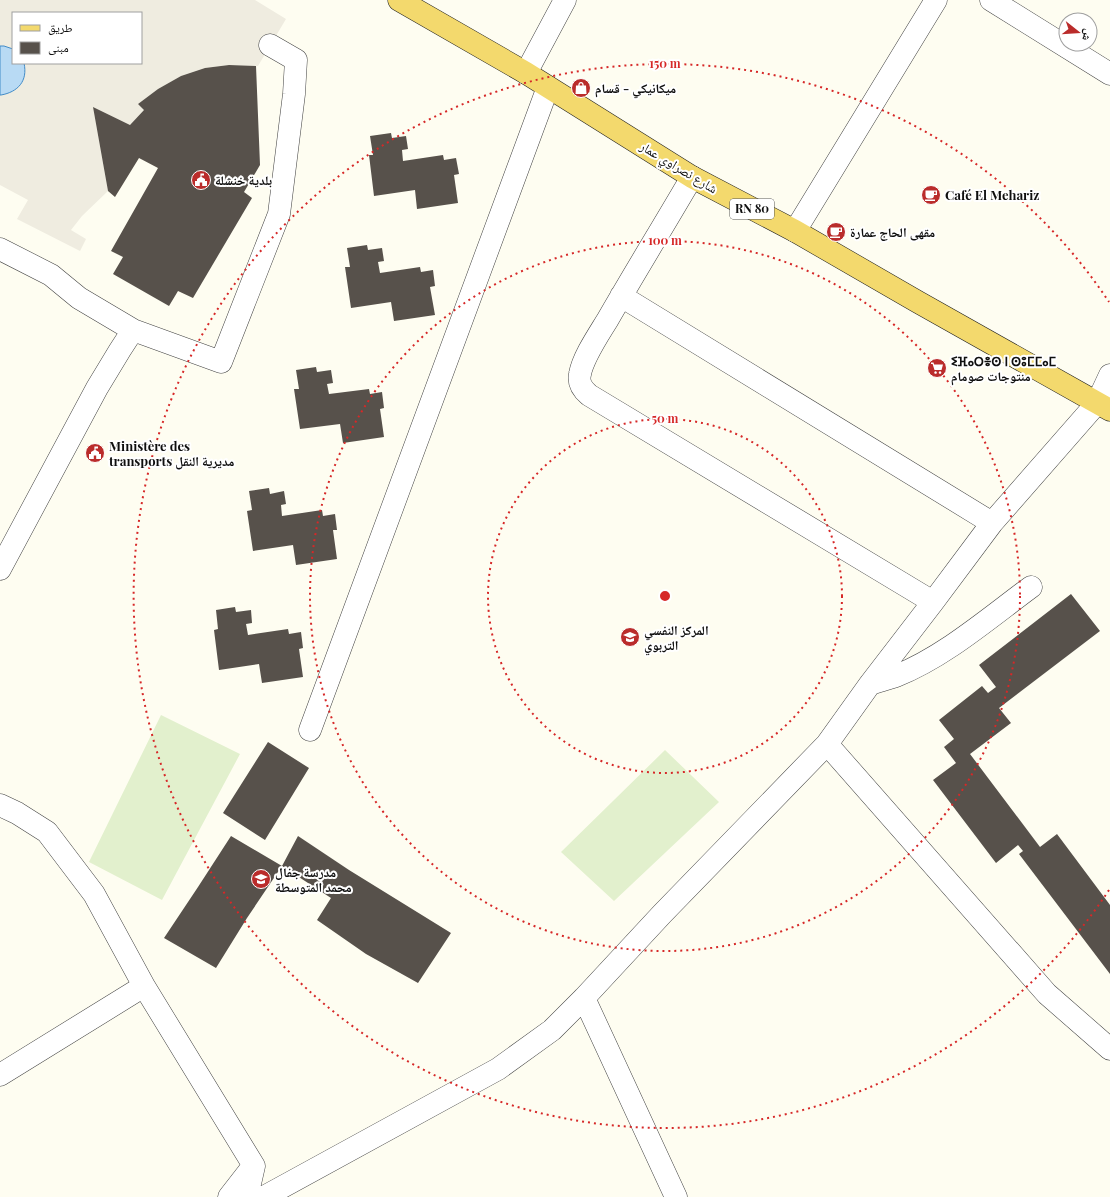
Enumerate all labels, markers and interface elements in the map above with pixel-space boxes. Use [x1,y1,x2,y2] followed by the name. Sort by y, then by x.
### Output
[12,12,142,64] legend
[1058,12,1098,52] north arrow
[48,19,73,35] text: طريق
[1078,27,1097,43] text: ش
[48,39,69,55] text: مبنى
[649,55,681,71] text: 150 m
[570,77,592,99] shop icon: ميكانيكي - قسام
[595,79,676,99] place label: ميكانيكي - قسام
[635,136,721,199] street label: شارع نصراوي عمار
[190,169,212,191] public building icon: بلدية خنشلة
[215,171,273,188] place label: بلدية خنشلة
[920,184,942,206] cafe icon: Café El Mehariz
[945,186,1039,203] place label: Café El Mehariz
[730,199,774,219] road number: RN 80
[825,221,847,243] cafe icon: مقهى الحاج عمارة
[850,223,935,241] place label: مقهى الحاج عمارة
[648,232,682,248] text: 100 m
[951,352,1057,386] place label: ⵉⴼⴰⵔⴻⵙ ⵏ ⵙⵓⵎⵎⴰⵎ منتوجات صومام
[926,357,948,379] supermarket icon: ⵉⴼⴰⵔⴻⵙ ⵏ ⵙⵓⵎⵎⴰⵎ منتوجات صومام
[652,410,679,426] text: 50 m
[108,437,234,470] place label: Ministère des transports مديرية النقل
[84,442,106,464] public building icon: Ministère des transports مديرية النقل
[658,589,672,603] centre of rings
[644,621,709,656] place label: المركز النفسي التربوي
[619,626,641,648] school or university icon: المركز النفسي التربوي
[275,863,352,895] place label: مدرسة جفال محمد المتوسطة
[250,868,272,890] school or university icon: مدرسة جفال محمد المتوسطة

